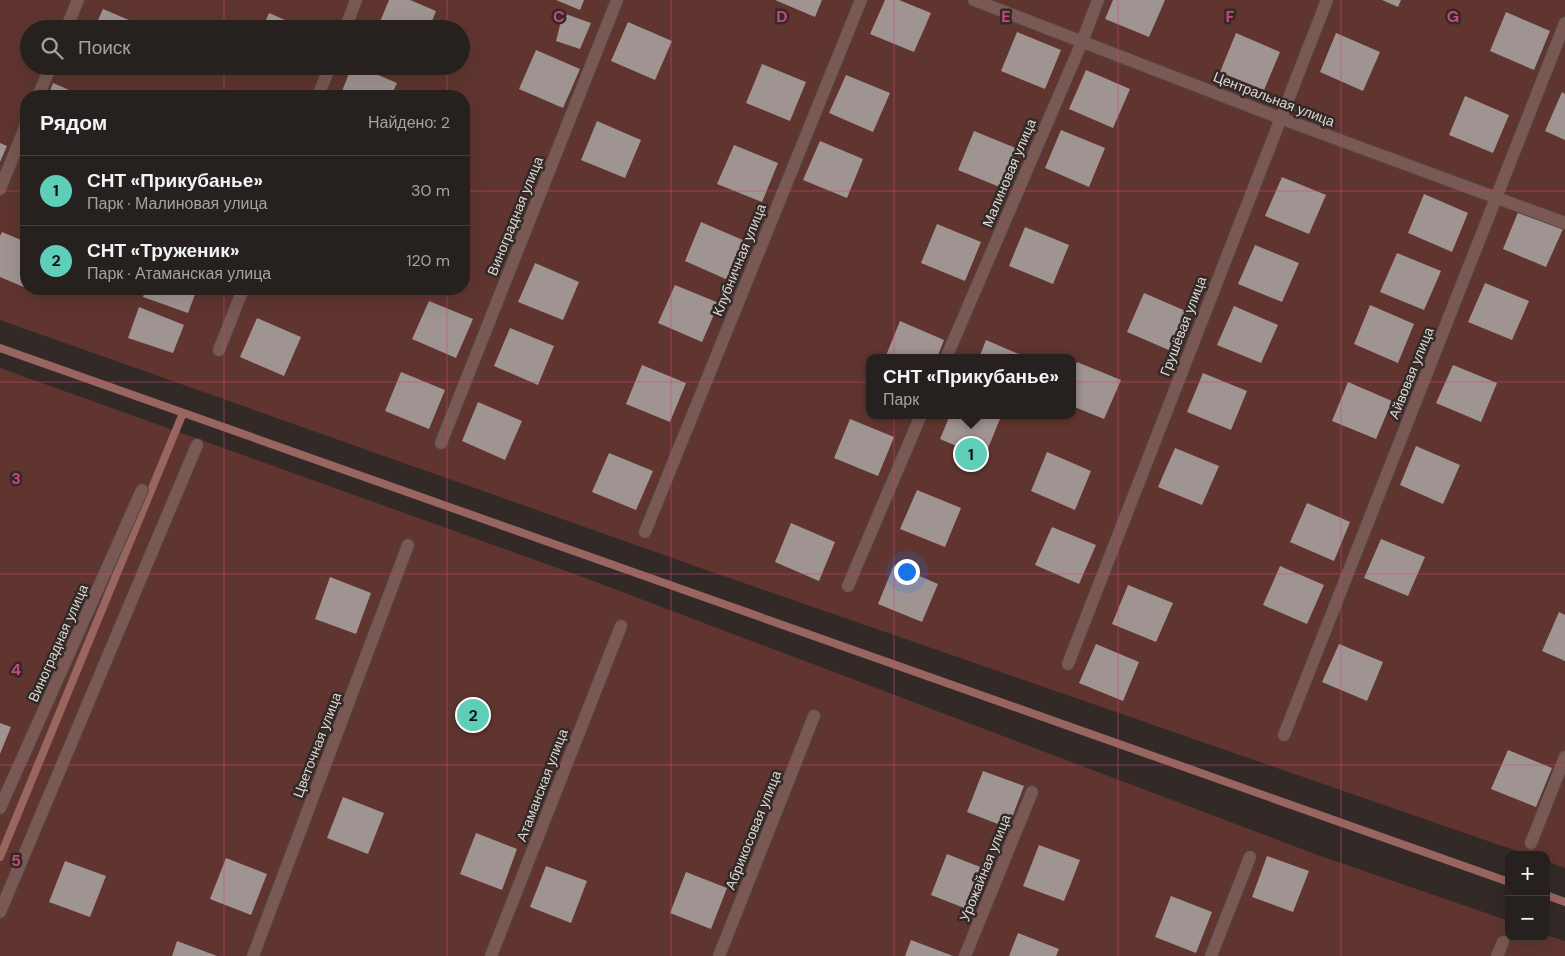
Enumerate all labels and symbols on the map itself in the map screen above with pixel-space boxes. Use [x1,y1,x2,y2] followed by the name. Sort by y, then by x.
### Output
[553,6,565,27] text: C
[776,6,788,27] text: D
[1001,6,1011,27] text: E
[1226,6,1235,27] text: F
[1447,6,1459,27] text: G
[1211,68,1337,131] street label: Центральная улица
[978,116,1040,230] street label: Малиновая улица
[483,154,547,278] street label: Виноградная улица
[708,201,770,319] street label: Клубничная улица
[1156,273,1210,378] street label: Грушёвая улица
[1384,324,1438,421] street label: Айвовая улица
[955,435,987,473] pin: 1
[11,468,21,489] text: 3
[894,559,920,585] your location
[24,581,92,705] street label: Виноградная улица
[11,659,21,680] text: 4
[289,690,345,800] street label: Цветочная улица
[457,696,489,734] pin: 2
[512,726,572,844] street label: Атаманская улица
[721,768,785,892] street label: Абрикосовая улица
[955,812,1015,924] street label: Урожайная улица
[11,850,21,871] text: 5

